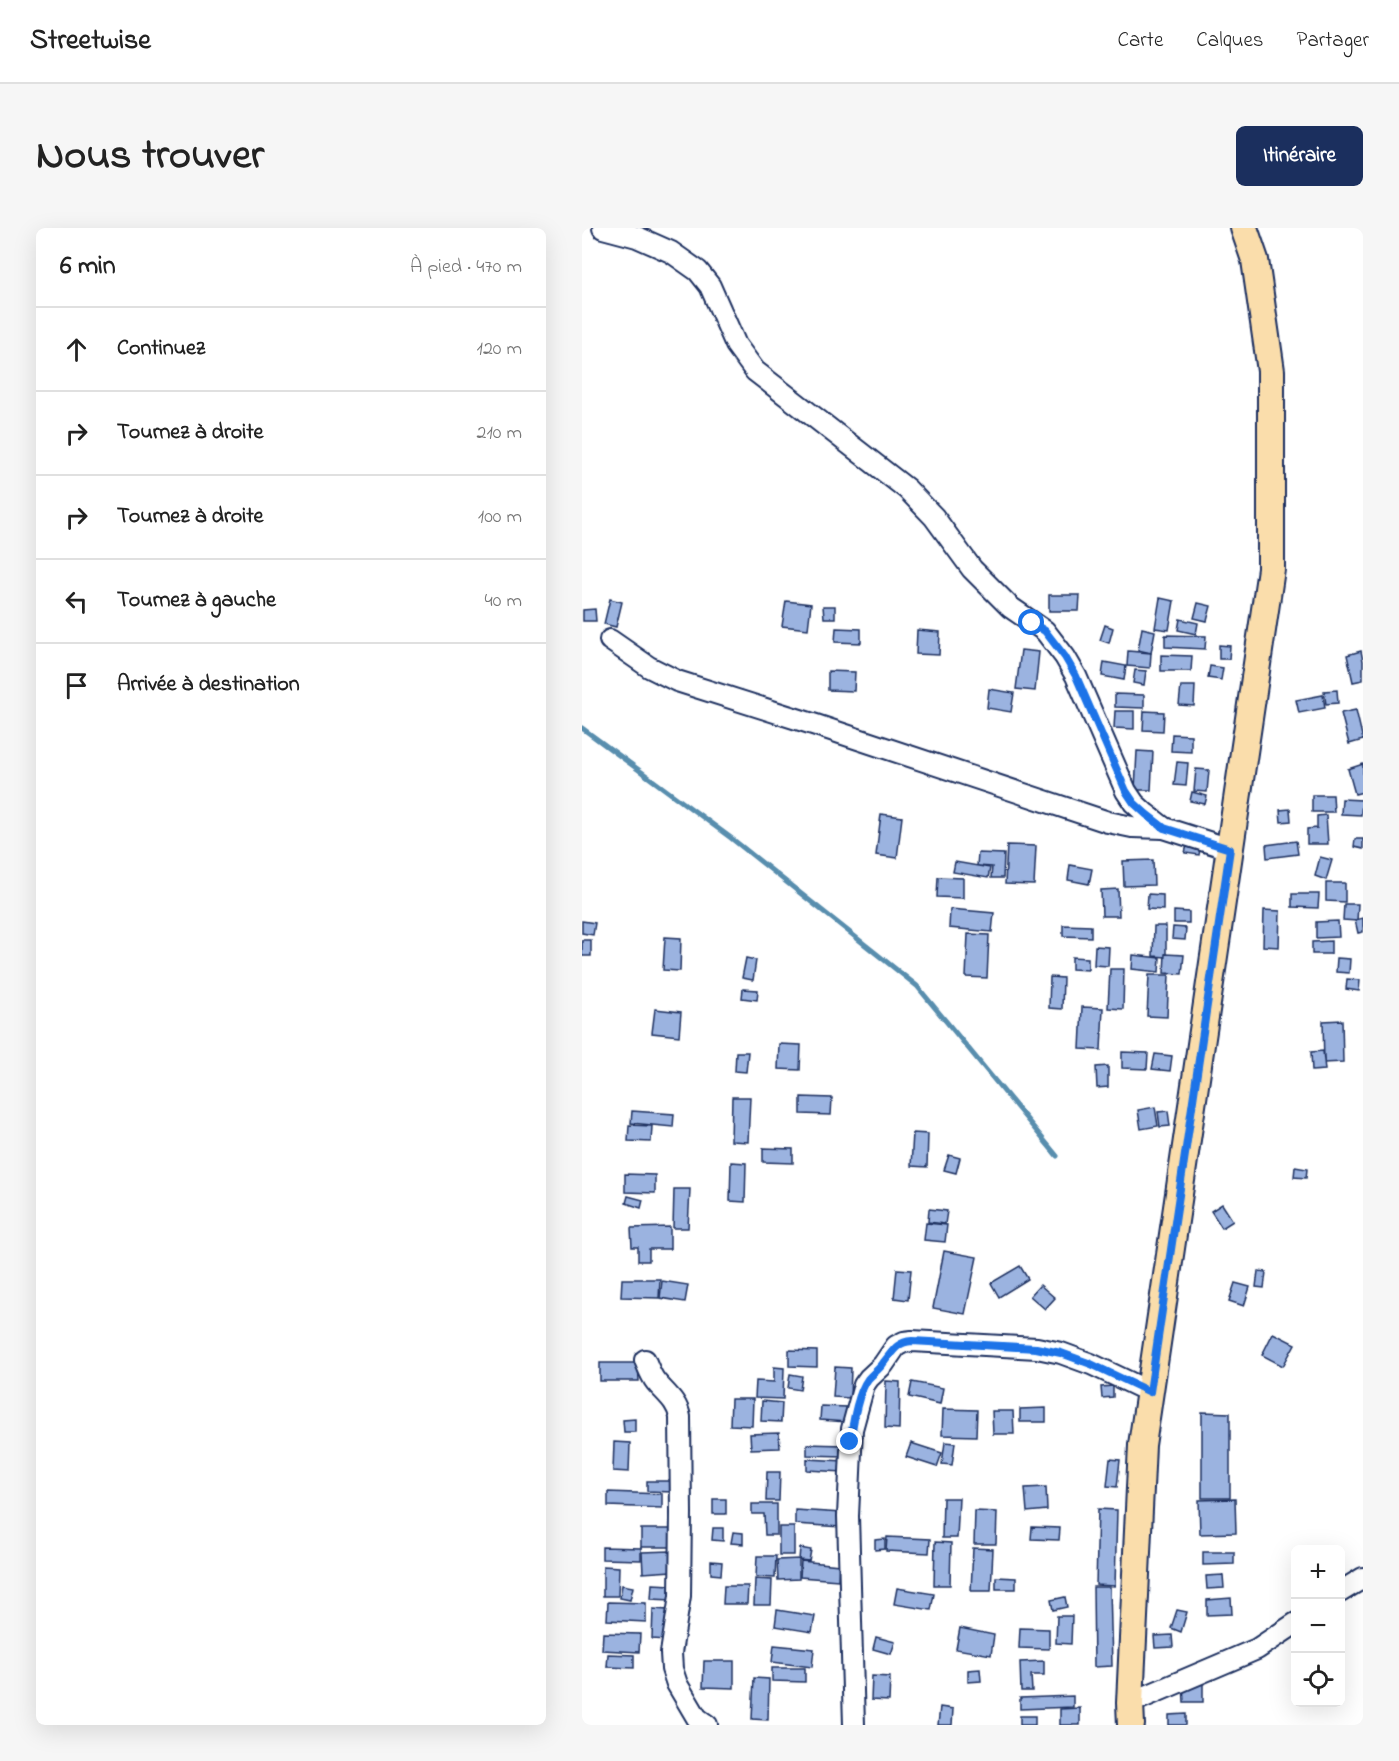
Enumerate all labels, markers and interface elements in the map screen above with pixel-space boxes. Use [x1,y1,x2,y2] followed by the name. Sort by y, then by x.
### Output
[30,21,151,62] text: Streetwise
[1117,26,1163,56] text: Carte
[1196,26,1263,56] text: Calques
[1296,26,1369,56] text: Partager
[36,126,264,187] text: Nous trouver
[1236,126,1363,186] button: Itinéraire
[60,248,116,286] text: 6 min
[410,253,522,282] text: À pied · 470 m
[60,333,93,366] icon: ahead
[117,333,205,365] text: Continuez
[477,335,522,364] text: 120 m
[60,417,93,450] icon: right
[117,417,263,449] text: Tournez à droite
[477,419,522,448] text: 210 m
[60,501,93,534] icon: right
[117,501,263,533] text: Tournez à droite
[478,503,522,532] text: 100 m
[60,585,93,618] icon: left
[117,585,276,617] text: Tournez à gauche
[485,587,522,616] text: 40 m
[1018,609,1044,635] route start
[60,669,93,702] icon: arrive
[117,669,300,701] text: Arrivée à destination
[836,1428,862,1454] route end
[1291,1545,1345,1707] map controls
[1291,1545,1345,1599] button: +
[1291,1599,1345,1653] button: −
[1291,1653,1345,1707] button: locate

